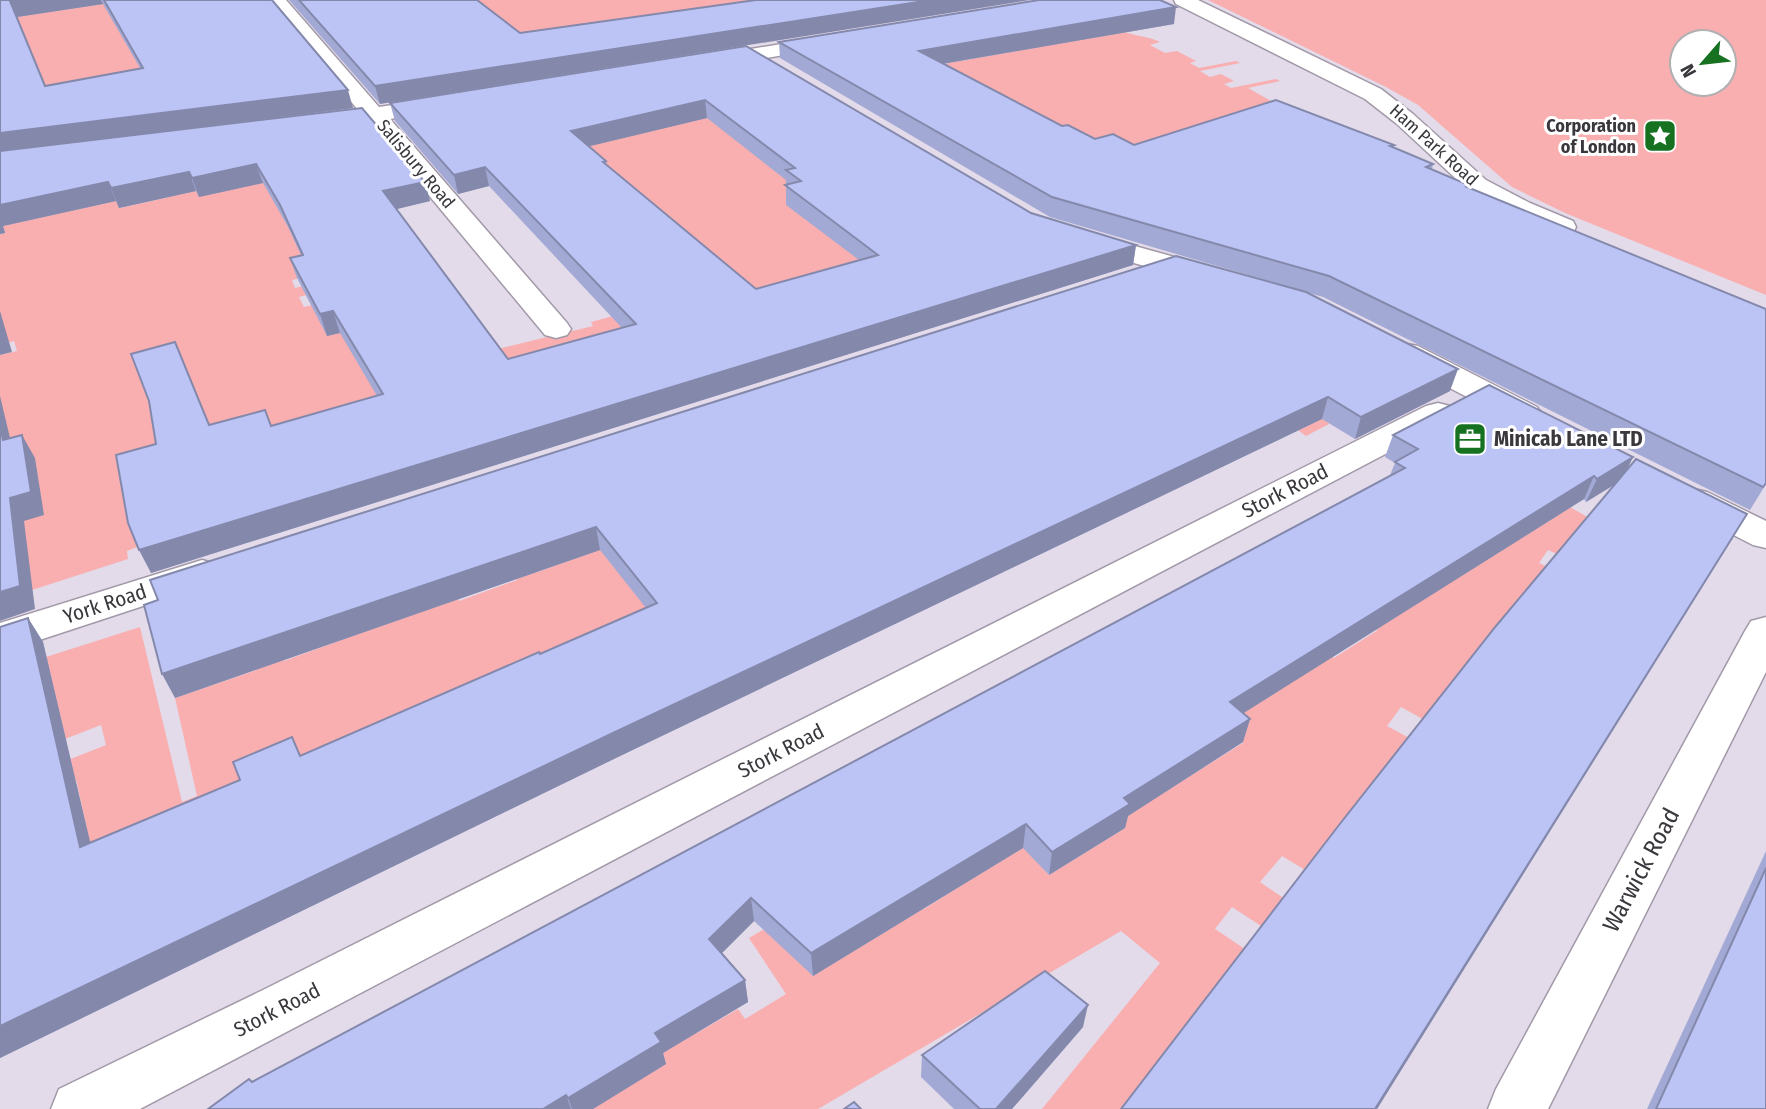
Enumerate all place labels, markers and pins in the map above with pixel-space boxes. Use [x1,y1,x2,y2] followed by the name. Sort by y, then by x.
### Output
[1546,115,1636,158] place label: Corporation of London
[1641,117,1679,155] place icon: Corporation of London
[1451,420,1489,458] office icon: Minicab Lane LTD
[1494,426,1643,452] place label: Minicab Lane LTD

